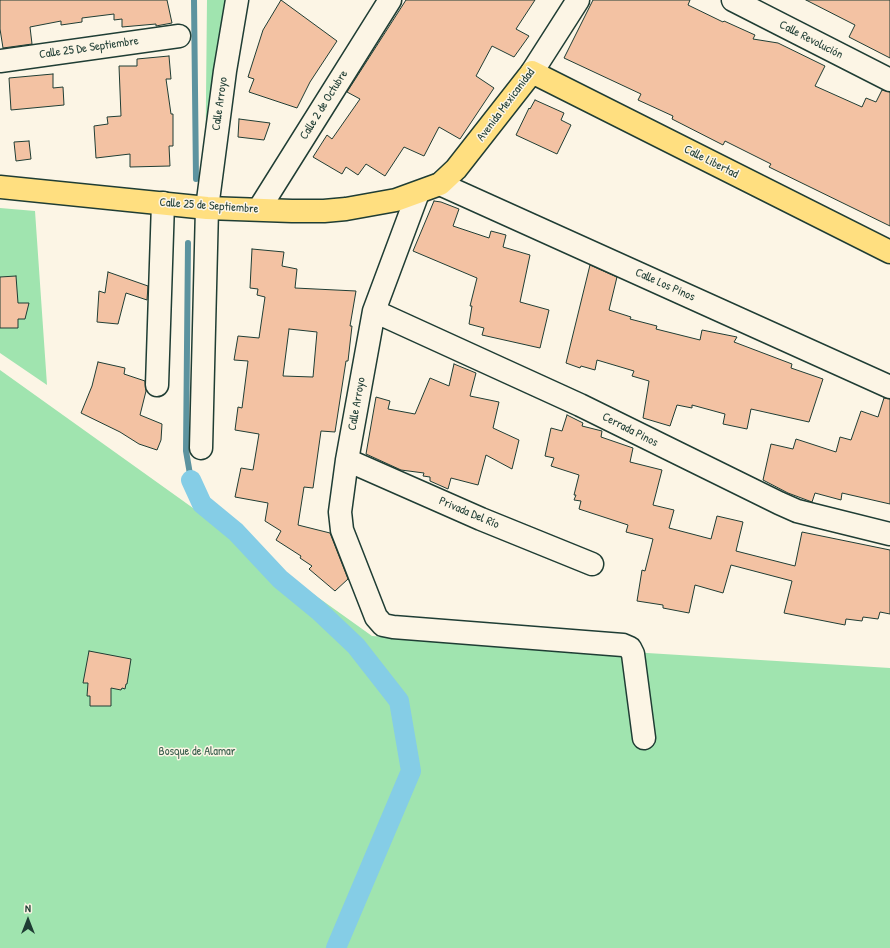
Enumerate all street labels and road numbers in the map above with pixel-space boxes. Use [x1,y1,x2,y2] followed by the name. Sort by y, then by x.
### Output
[777,18,845,62] street label: Calle Revolución
[38,34,140,62] street label: Calle 25 De Septiembre
[474,66,538,144] street label: Avenida Mexicanidad
[297,68,351,142] street label: Calle 2 de Octubre
[209,76,231,132] street label: Calle Arroyo
[681,142,741,182] street label: Calle Libertad
[159,195,259,217] street label: Calle 25 de Septiembre
[633,265,697,305] street label: Calle Los Pinos
[345,376,369,432] street label: Calle Arroyo
[600,410,660,450] street label: Cerrada Pinos
[437,494,501,532] street label: Privada Del Río

